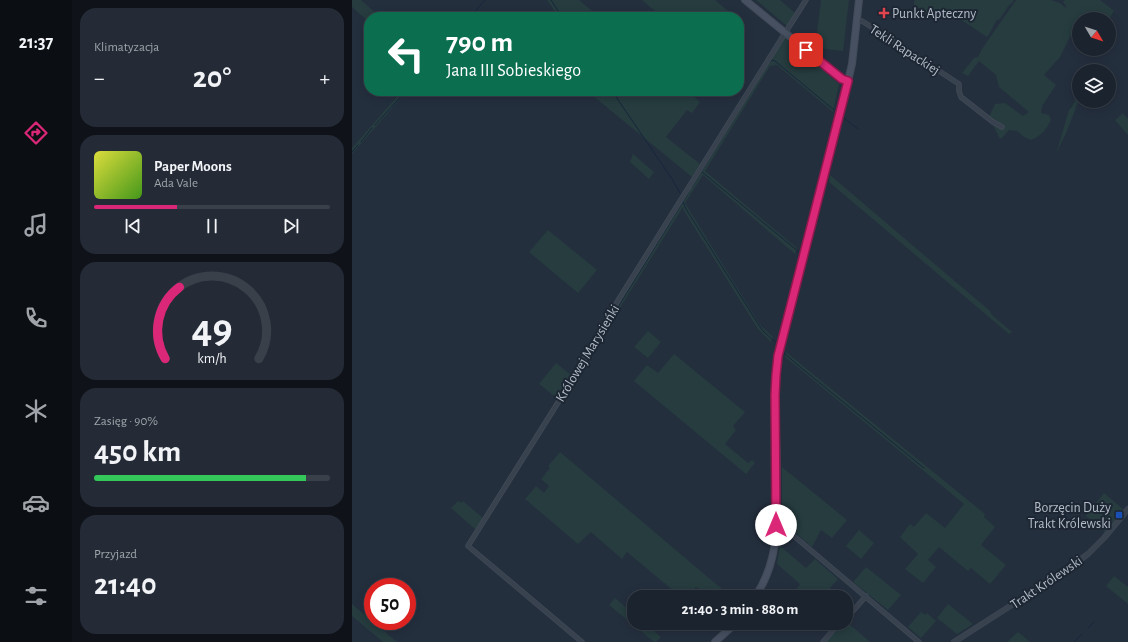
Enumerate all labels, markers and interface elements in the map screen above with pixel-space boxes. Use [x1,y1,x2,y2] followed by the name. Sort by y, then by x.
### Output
[892,7,976,21] place label: Punkt Apteczny
[879,8,889,18] marker: Punkt Apteczny
[1072,12,1116,56] north arrow
[1072,12,1116,108] map controls
[867,22,942,78] street label: Tekli Rapackiej
[380,28,432,80] icon: left
[446,29,513,57] text: 790 m
[789,33,823,67] pin
[19,34,53,52] text: 21:37
[795,39,817,61] icon: arrive
[94,41,159,54] text: Klimatyzacja
[446,62,581,80] text: Jana III Sobieskiego
[193,63,231,93] text: 20°
[1072,64,1116,108] button: layers
[94,67,105,89] text: −
[319,67,330,89] text: +
[22,119,50,147] icon: directions
[154,159,232,174] text: Paper Moons
[154,177,198,190] text: Ada Vale
[22,211,50,239] icon: music
[122,215,144,237] icon: previous
[201,215,223,237] icon: pause
[280,215,302,237] icon: next
[553,302,622,405] street label: Królowej Marysieńki
[22,304,50,332] icon: phone
[191,309,233,350] text: 49
[197,352,227,366] text: km/h
[22,397,50,425] icon: climate
[94,415,158,428] text: Zasięg · 90%
[94,437,181,467] text: 450 km
[22,489,50,517] icon: car
[1028,501,1111,531] place label: Borzęcin Duży Trakt Królewski
[755,504,797,546] position arrow
[1114,510,1124,520] marker: Borzęcin Duży Trakt Królewski
[94,548,137,561] text: Przyjazd
[1008,554,1085,612] street label: Trakt Królewski
[94,570,157,600] text: 21:40
[364,578,416,630] speed limit sign: 50
[22,582,50,610] icon: filters
[682,602,798,617] text: 21:40 · 3 min · 880 m

